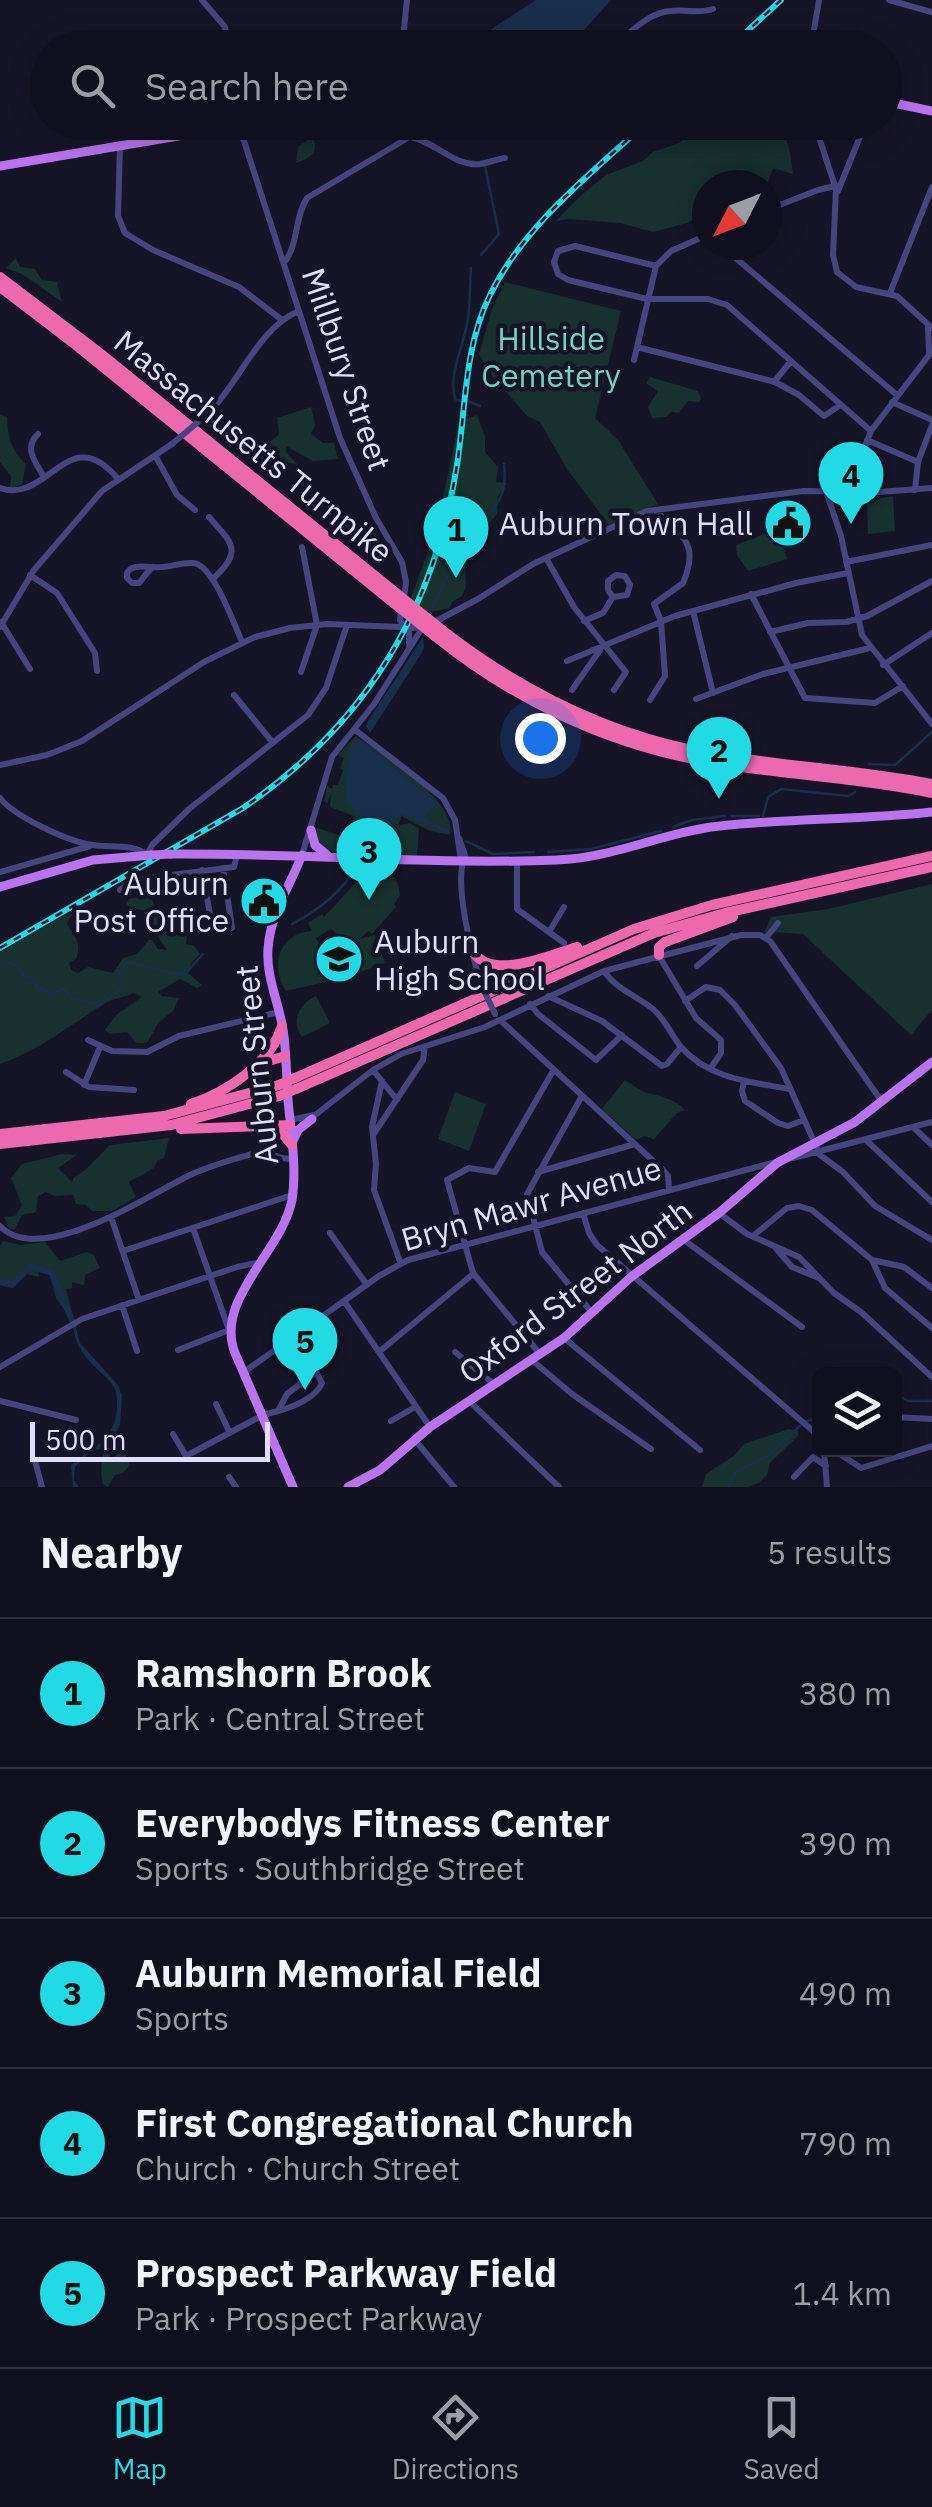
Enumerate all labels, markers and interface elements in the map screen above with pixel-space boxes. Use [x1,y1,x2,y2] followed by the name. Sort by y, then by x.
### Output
[30,30,902,140] search box
[65,58,120,113] icon: search
[145,61,349,110] text: Search here
[692,170,782,260] north arrow
[293,262,401,476] street label: Millbury Street
[481,317,621,396] park label: Hillside Cemetery
[106,320,402,572] street label: Massachusetts Turnpike
[818,442,884,524] pin: 4
[424,496,488,578] pin: 1
[762,497,814,549] public building icon: Auburn Town Hall
[499,502,753,544] place label: Auburn Town Hall
[515,713,566,764] your location
[686,716,752,799] pin: 2
[336,818,402,900] pin: 3
[74,862,229,941] place label: Auburn Post Office
[238,875,290,927] public building icon: Auburn Post Office
[374,920,545,999] place label: Auburn High School
[313,933,365,985] school or university icon: Auburn High School
[225,963,287,1167] street label: Auburn Street
[396,1146,666,1260] street label: Bryn Mawr Avenue
[450,1189,700,1393] street label: Oxford Street North
[272,1308,338,1390] pin: 5
[812,1367,902,1457] map controls
[812,1367,902,1457] button: layers
[30,1417,270,1462] scale bar
[45,1421,126,1458] text: 500 m
[40,1525,182,1580] text: Nearby
[767,1531,892,1573] text: 5 results
[135,1648,431,1697] text: Ramshorn Brook
[63,1672,82,1714] text: 1
[799,1672,892,1714] text: 380 m
[135,1697,425,1739] text: Park · Central Street
[135,1798,610,1847] text: Everybodys Fitness Center
[63,1822,82,1864] text: 2
[799,1822,892,1864] text: 390 m
[135,1847,525,1889] text: Sports · Southbridge Street
[135,1948,542,1997] text: Auburn Memorial Field
[63,1972,82,2014] text: 3
[799,1972,892,2014] text: 490 m
[135,1997,229,2039] text: Sports
[135,2098,634,2147] text: First Congregational Church
[63,2122,82,2164] text: 4
[799,2122,892,2164] text: 790 m
[135,2147,460,2189] text: Church · Church Street
[135,2248,557,2297] text: Prospect Parkway Field
[63,2272,82,2314] text: 5
[793,2272,892,2314] text: 1.4 km
[135,2297,482,2339] text: Park · Prospect Parkway
[112,2390,167,2487] tab: Map
[392,2390,519,2487] tab: Directions
[744,2390,820,2487] tab: Saved

